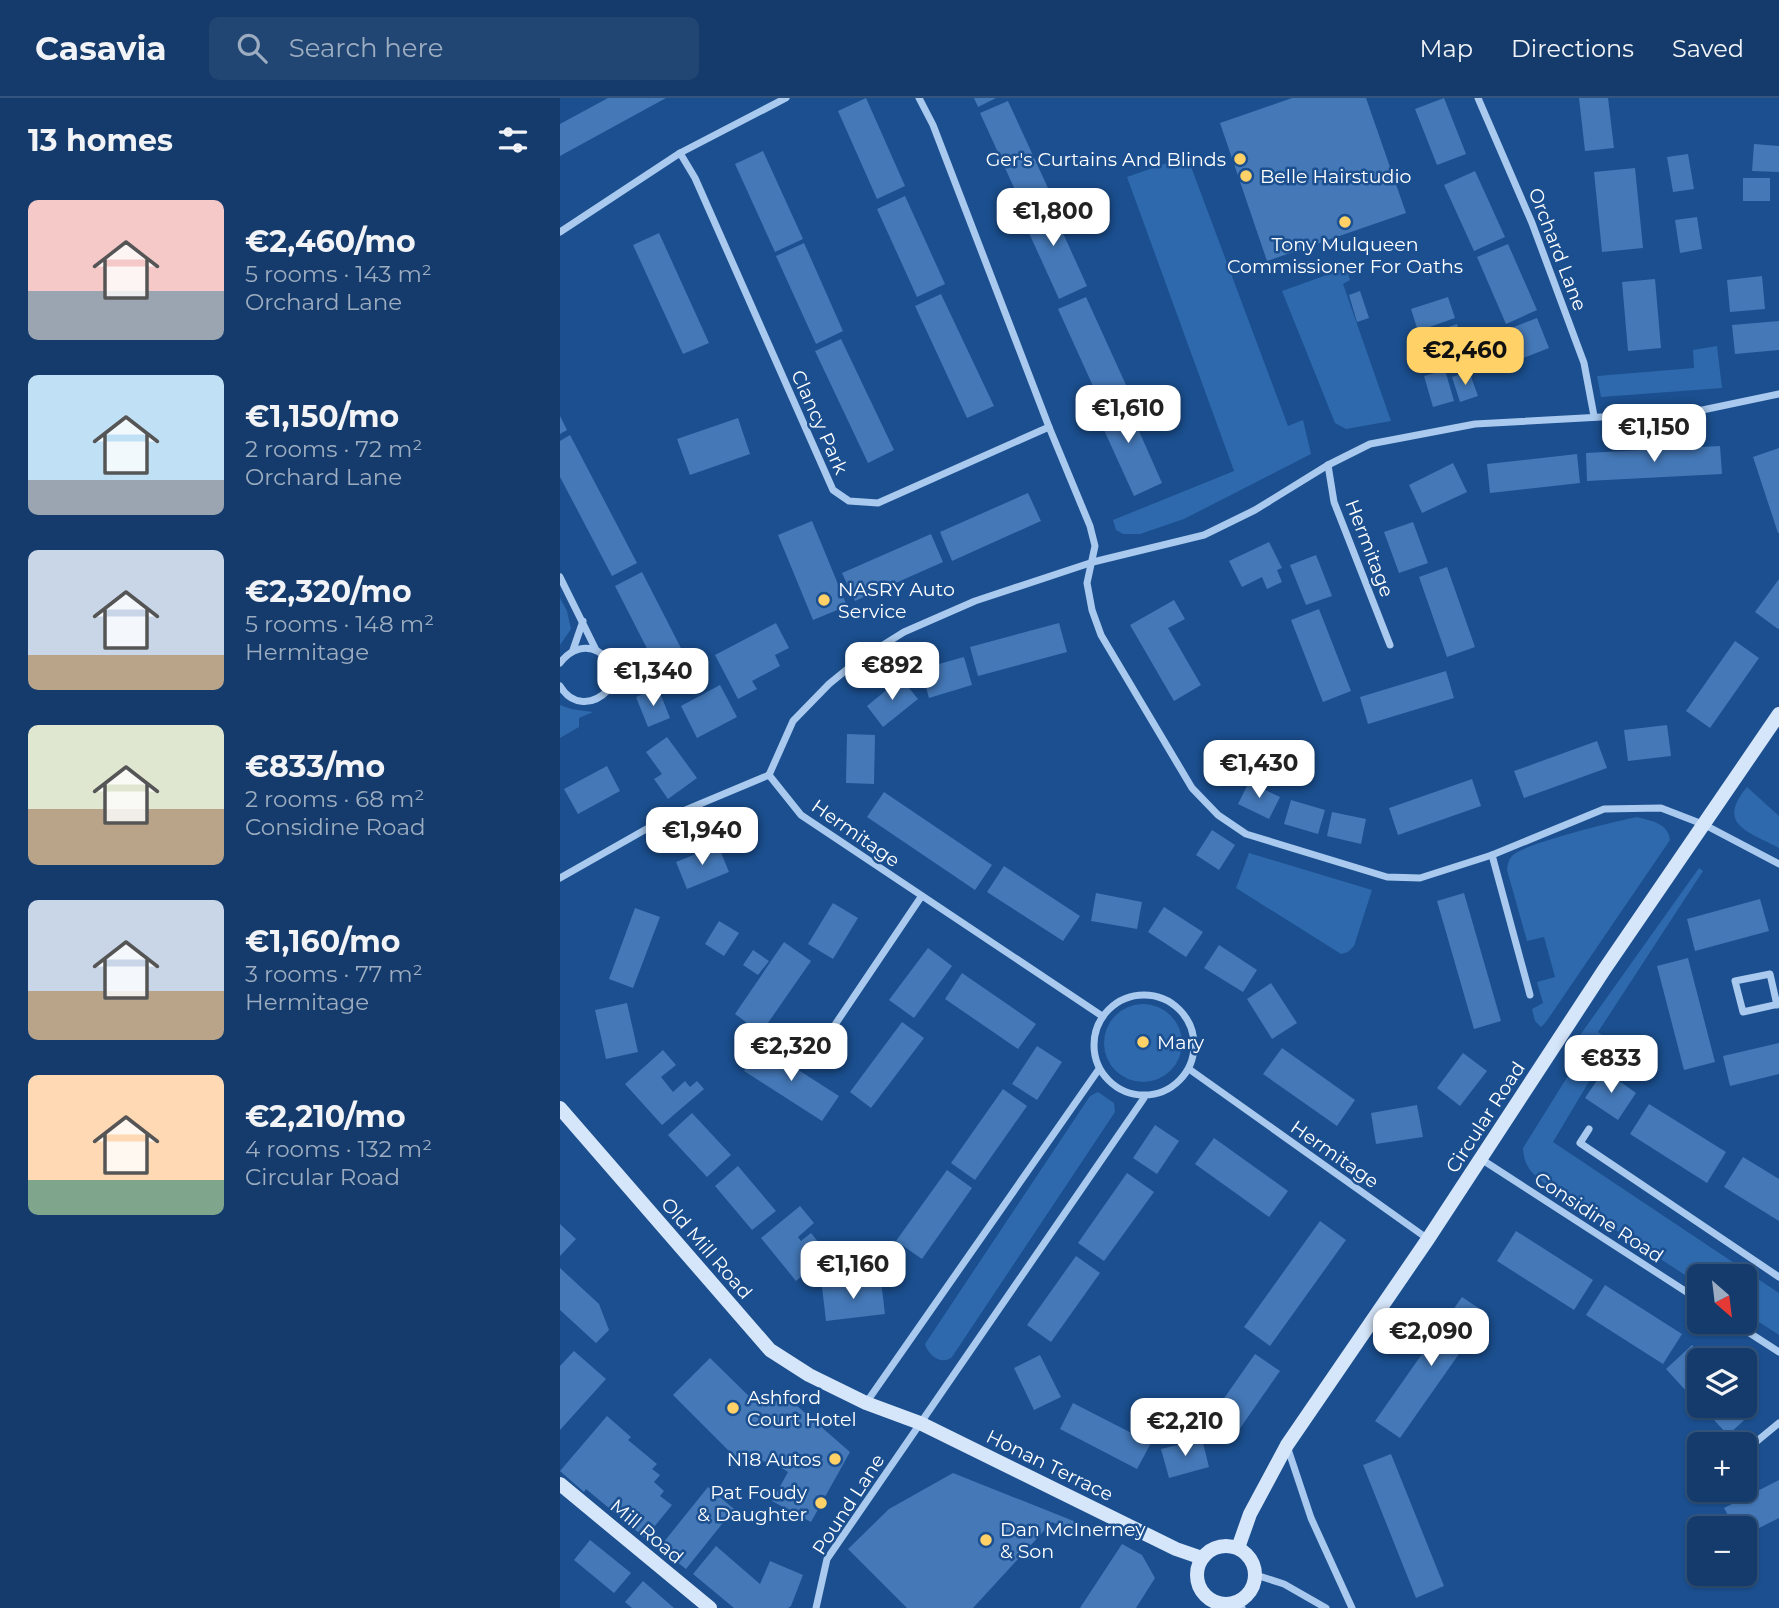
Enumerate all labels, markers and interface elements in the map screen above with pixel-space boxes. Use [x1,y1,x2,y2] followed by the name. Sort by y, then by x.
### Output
[209,17,699,80] search box
[35,28,167,68] text: Casavia
[233,29,271,67] icon: search
[289,32,443,64] text: Search here
[1420,34,1473,63] text: Map
[1511,34,1634,63] text: Directions
[1672,34,1744,63] text: Saved
[494,121,532,159] icon: filters
[28,122,173,159] text: 13 homes
[986,148,1226,171] place label: Ger's Curtains And Blinds
[1232,151,1248,167] marker: Ger's Curtains And Blinds
[1260,165,1412,188] place label: Belle Hairstudio
[1238,168,1254,184] marker: Belle Hairstudio
[1524,184,1592,314] street label: Orchard Lane
[996,188,1110,248] pin: €1,800
[1013,197,1093,225] text: €1,800
[1337,214,1353,230] marker: Tony Mulqueen Commissioner For Oaths
[245,223,416,260] text: €2,460/mo
[84,228,168,312] icon: home
[1227,233,1463,278] place label: Tony Mulqueen Commissioner For Oaths
[245,260,432,288] text: 5 rooms · 143 m²
[245,288,402,316] text: Orchard Lane
[1408,328,1522,387] pin: €2,460
[1423,336,1507,364] text: €2,460
[786,366,853,479] street label: Clancy Park
[1071,386,1185,445] pin: €1,610
[1092,394,1164,422] text: €1,610
[245,398,399,435] text: €1,150/mo
[84,403,168,487] icon: home
[1597,404,1711,464] pin: €1,150
[1618,413,1690,441] text: €1,150
[245,435,422,463] text: 2 rooms · 72 m²
[245,463,402,491] text: Orchard Lane
[1340,496,1399,600] street label: Hermitage
[245,573,412,610] text: €2,320/mo
[84,578,168,662] icon: home
[838,578,955,623] place label: NASRY Auto Service
[816,592,832,608] marker: NASRY Auto Service
[245,610,434,638] text: 5 rooms · 148 m²
[245,638,369,666] text: Hermitage
[851,642,933,702] pin: €892
[596,648,710,708] pin: €1,340
[861,651,923,679] text: €892
[613,657,693,685] text: €1,340
[1202,740,1316,800] pin: €1,430
[245,748,385,785] text: €833/mo
[1220,749,1298,777] text: €1,430
[84,753,168,837] icon: home
[245,785,424,813] text: 2 rooms · 68 m²
[807,795,904,872] street label: Hermitage
[645,808,759,867] pin: €1,940
[245,813,426,841] text: Considine Road
[662,816,742,844] text: €1,940
[245,923,401,960] text: €1,160/mo
[84,928,168,1012] icon: home
[245,960,423,988] text: 3 rooms · 77 m²
[245,988,369,1016] text: Hermitage
[734,1024,848,1083] pin: €2,320
[1157,1031,1205,1054] place label: Mary
[750,1032,832,1060] text: €2,320
[1135,1034,1151,1050] marker: Mary
[1570,1035,1652,1095] pin: €833
[1581,1044,1641,1072] text: €833
[1441,1057,1530,1177] street label: Circular Road
[245,1098,406,1135] text: €2,210/mo
[84,1103,168,1187] icon: home
[1286,1116,1383,1193] street label: Hermitage
[245,1135,432,1163] text: 4 rooms · 132 m²
[245,1163,400,1191] text: Circular Road
[1530,1167,1668,1268] street label: Considine Road
[656,1193,757,1304] street label: Old Mill Road
[796,1242,910,1301] pin: €1,160
[817,1250,889,1278] text: €1,160
[1687,1264,1757,1334] north arrow
[1687,1264,1757,1586] map controls
[1374,1308,1488,1368] pin: €2,090
[1389,1317,1473,1345] text: €2,090
[1687,1348,1757,1418] button: layers
[747,1386,857,1431] place label: Ashford Court Hotel
[1128,1398,1242,1458] pin: €2,210
[725,1400,741,1416] marker: Ashford Court Hotel
[1147,1407,1223,1435] text: €2,210
[983,1425,1117,1506] street label: Honan Terrace
[1687,1432,1757,1502] button: +
[727,1448,821,1471] place label: N18 Autos
[807,1450,890,1559] street label: Pound Lane
[827,1451,843,1467] marker: N18 Autos
[697,1481,808,1526] place label: Pat Foudy & Daughter
[606,1494,688,1569] street label: Mill Road
[813,1495,829,1511] marker: Pat Foudy & Daughter
[1687,1516,1757,1586] button: −
[1000,1518,1146,1563] place label: Dan McInerney & Son
[978,1532,994,1548] marker: Dan McInerney & Son

